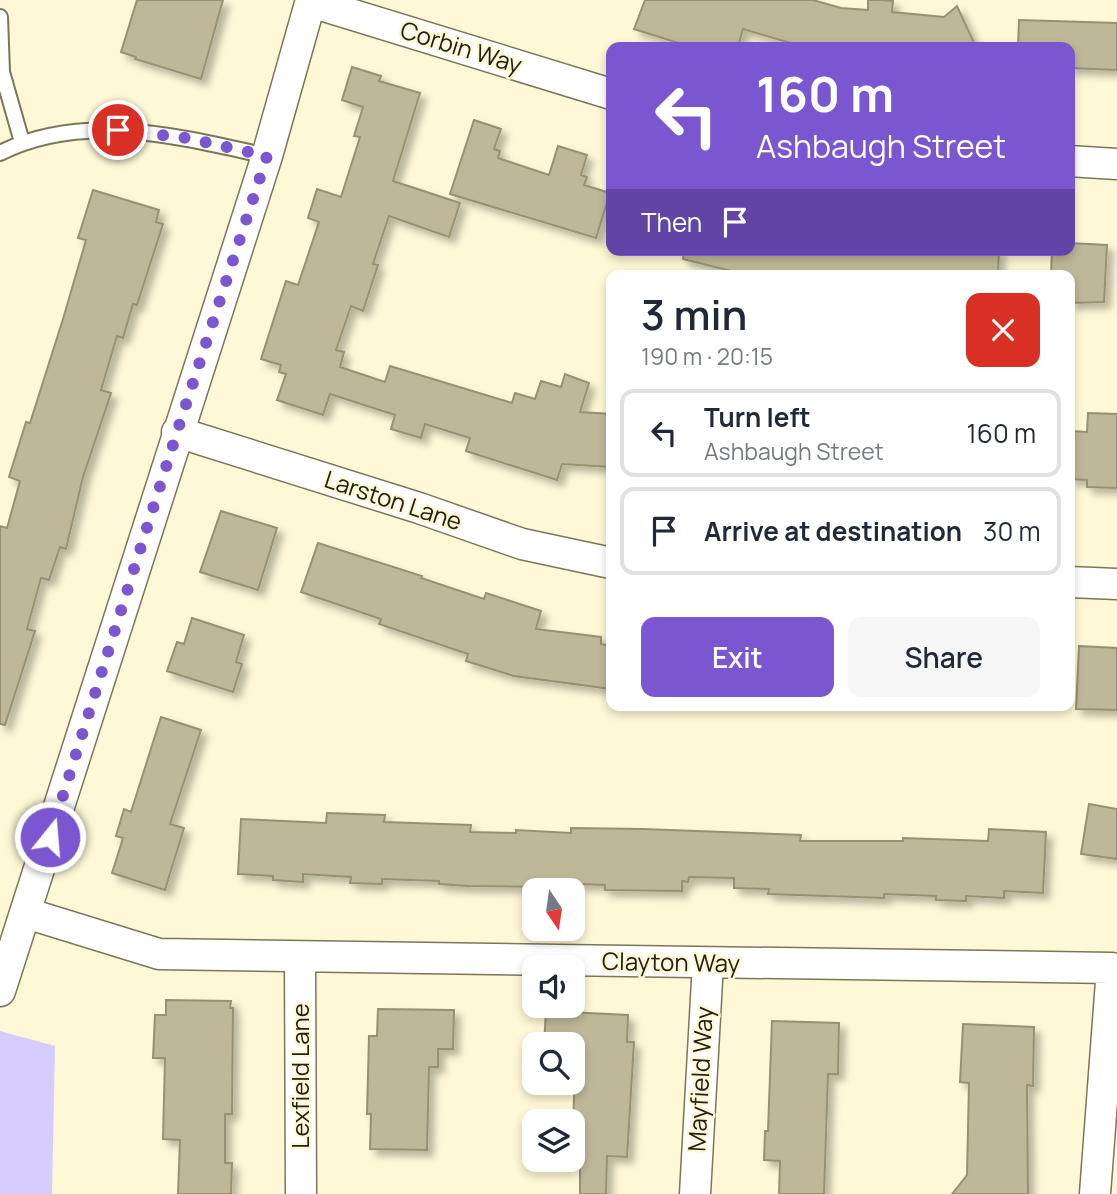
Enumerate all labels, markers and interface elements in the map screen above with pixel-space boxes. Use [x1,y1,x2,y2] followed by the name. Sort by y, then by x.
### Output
[397,12,527,81] street label: Corbin Way
[756,60,894,127] text: 160 m
[641,70,732,161] icon: left
[88,100,148,160] pin
[99,111,137,149] icon: arrive
[756,124,1006,168] text: Ashbaugh Street
[716,203,754,241] icon: arrive
[641,204,702,240] text: Then
[641,285,747,343] text: 3 min
[966,293,1040,367] button: close
[641,340,773,372] text: 190 m · 20:15
[704,399,811,435] text: Turn left
[645,414,683,452] icon: left
[967,415,1036,451] text: 160 m
[704,435,884,467] text: Ashbaugh Street
[321,462,466,537] street label: Larston Lane
[645,512,683,550] icon: arrive
[704,513,962,549] text: Arrive at destination
[983,513,1041,549] text: 30 m
[641,617,834,697] button: Exit
[848,617,1040,697] button: Share
[13,800,87,874] position arrow
[522,878,584,942] north arrow
[522,878,585,1172] map controls
[602,944,741,979] street label: Clayton Way
[522,955,585,1018] button: sound
[283,1003,316,1149] street label: Lexfield Lane
[679,1005,720,1152] street label: Mayfield Way
[522,1032,585,1095] button: search
[522,1109,585,1172] button: layers

